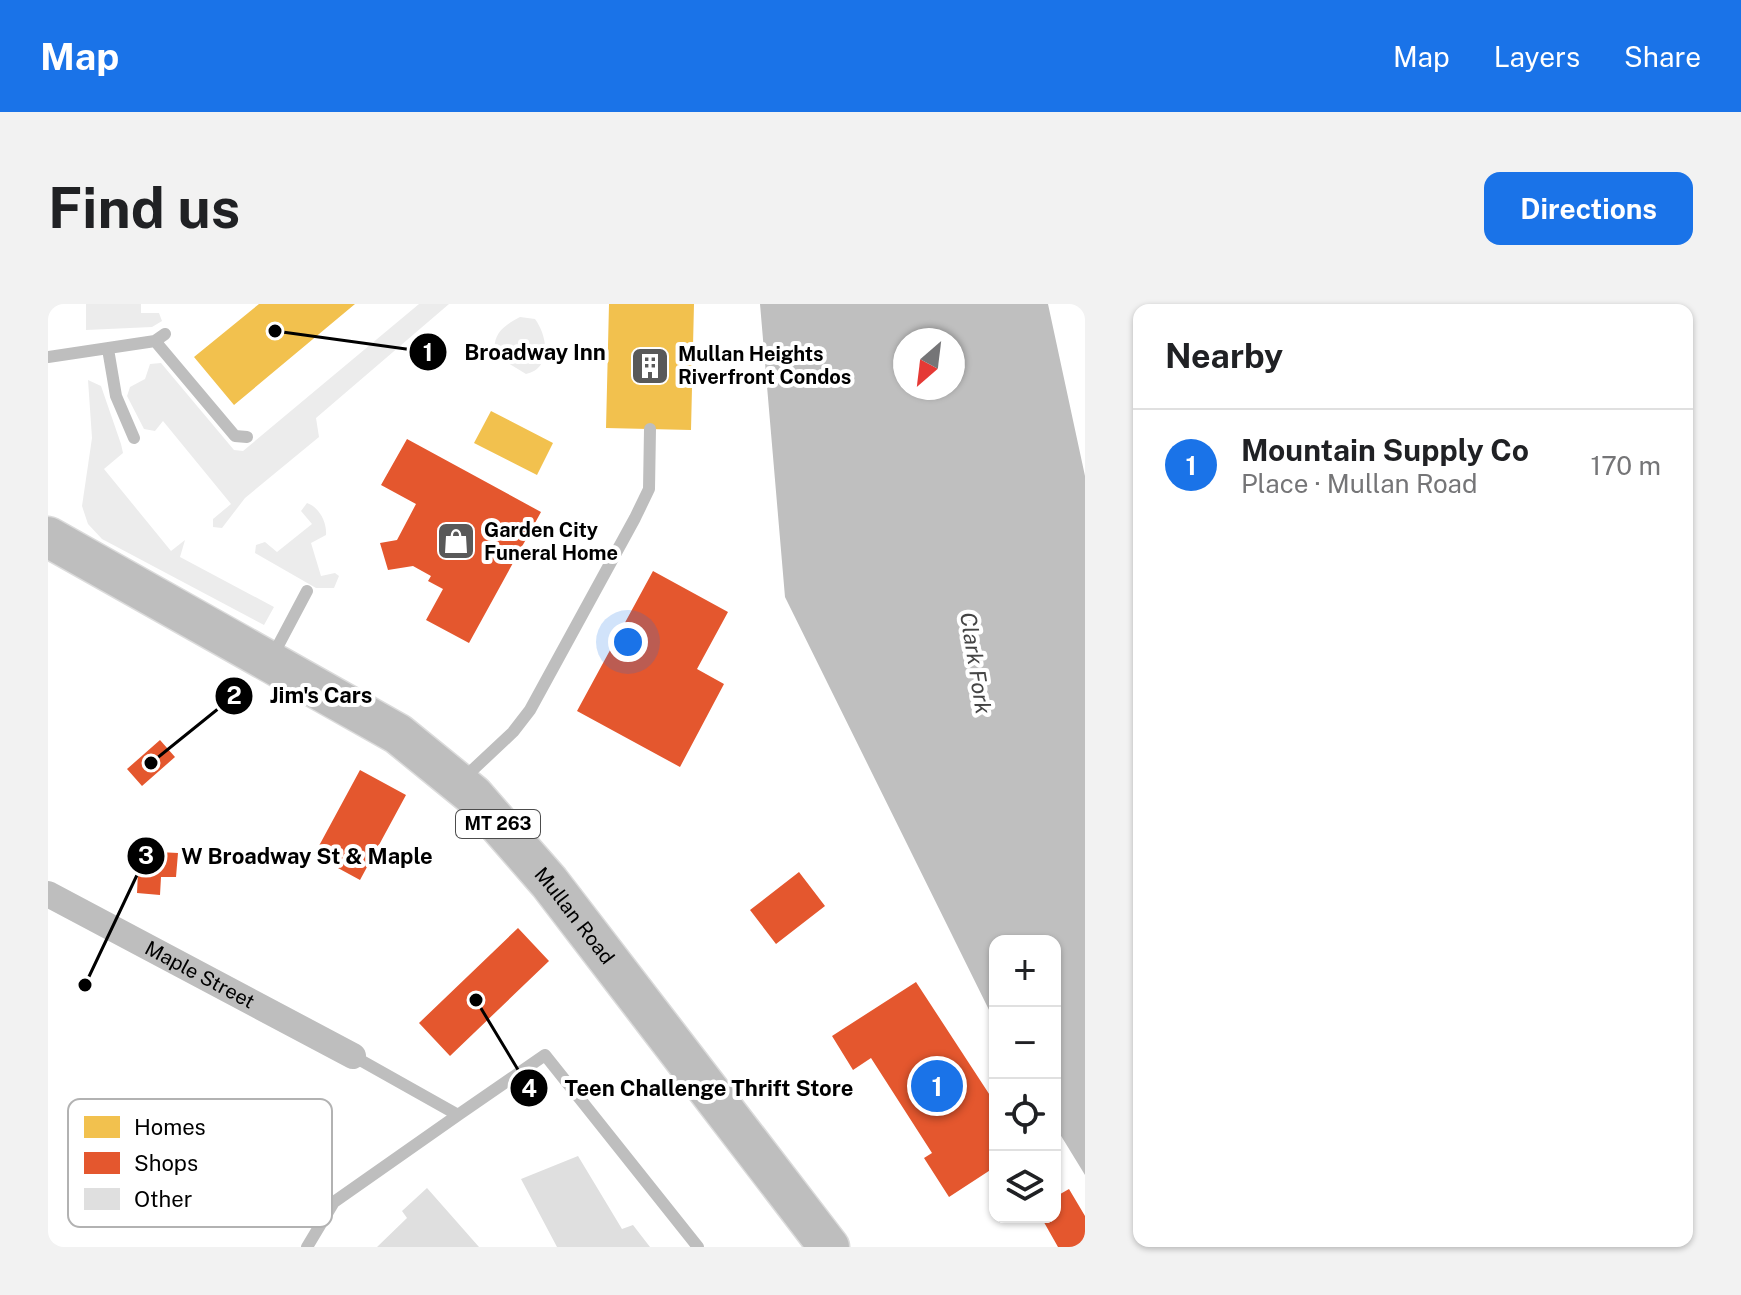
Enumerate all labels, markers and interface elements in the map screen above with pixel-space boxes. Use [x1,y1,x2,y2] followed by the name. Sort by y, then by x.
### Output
[40,34,119,79] text: Map
[1393,40,1450,73] text: Map
[1494,40,1580,73] text: Layers
[1624,40,1701,73] text: Share
[1484,172,1693,245] button: Directions
[48,175,240,241] text: Find us
[893,328,965,400] north arrow
[408,329,621,375] callout: Broadway Inn
[1165,336,1283,376] text: Nearby
[423,338,433,366] text: 1
[464,339,606,365] text: Broadway Inn
[678,342,851,389] place label: Mullan Heights Riverfront Condos
[629,345,671,387] building icon: Mullan Heights Riverfront Condos
[1241,432,1529,468] text: Mountain Supply Co
[1185,450,1197,481] text: 1
[1591,450,1661,481] text: 170 m
[1241,468,1478,499] text: Place · Mullan Road
[484,518,618,565] place label: Garden City Funeral Home
[435,520,477,562] shop icon: Garden City Funeral Home
[955,610,997,716] water label: Clark Fork
[608,622,648,662] your location
[214,673,388,719] callout: Jim's Cars
[226,681,242,709] text: 2
[270,682,372,708] text: Jim's Cars
[456,810,540,838] road number: MT 263
[126,833,449,879] callout: W Broadway St & Maple
[138,841,154,869] text: 3
[181,843,433,869] text: W Broadway St & Maple
[530,862,620,969] street label: Mullan Road
[989,935,1061,1223] map controls
[989,935,1061,1007] button: +
[141,936,259,1014] street label: Maple Street
[989,1007,1061,1079] button: −
[911,1056,963,1116] pin: 1
[509,1065,870,1111] callout: Teen Challenge Thrift Store
[521,1074,537,1102] text: 4
[565,1075,853,1101] text: Teen Challenge Thrift Store
[989,1079,1061,1151] button: locate
[68,1099,332,1227] legend
[134,1114,206,1140] text: Homes
[134,1150,198,1176] text: Shops
[989,1151,1061,1223] button: layers
[134,1186,192,1212] text: Other

